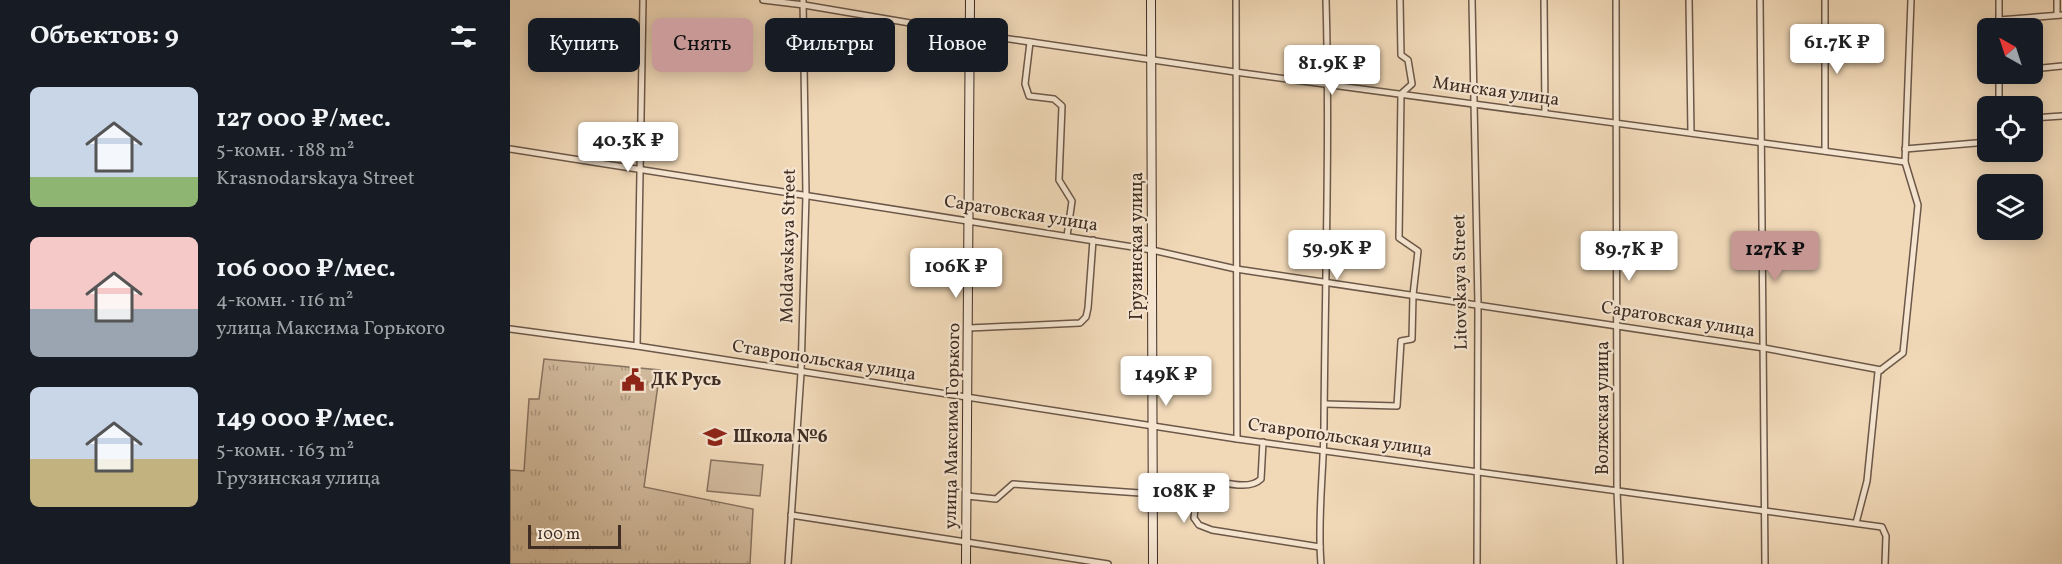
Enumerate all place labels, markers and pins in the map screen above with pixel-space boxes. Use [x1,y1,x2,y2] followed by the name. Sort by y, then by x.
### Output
[1782,24,1892,75] pin: 61.7K ₽
[1277,45,1387,96] pin: 81.9K ₽
[573,122,683,173] pin: 40.3K ₽
[1282,230,1392,281] pin: 59.9K ₽
[1574,231,1684,282] pin: 89.7K ₽
[1726,231,1824,282] pin: 127K ₽
[907,248,1005,299] pin: 106K ₽
[1117,356,1215,407] pin: 149K ₽
[620,367,646,393] public building icon: ДК Русь
[651,368,721,393] place label: ДК Русь
[702,424,728,450] school or university icon: Школа №6
[733,425,828,450] place label: Школа №6
[1135,473,1233,524] pin: 108K ₽

